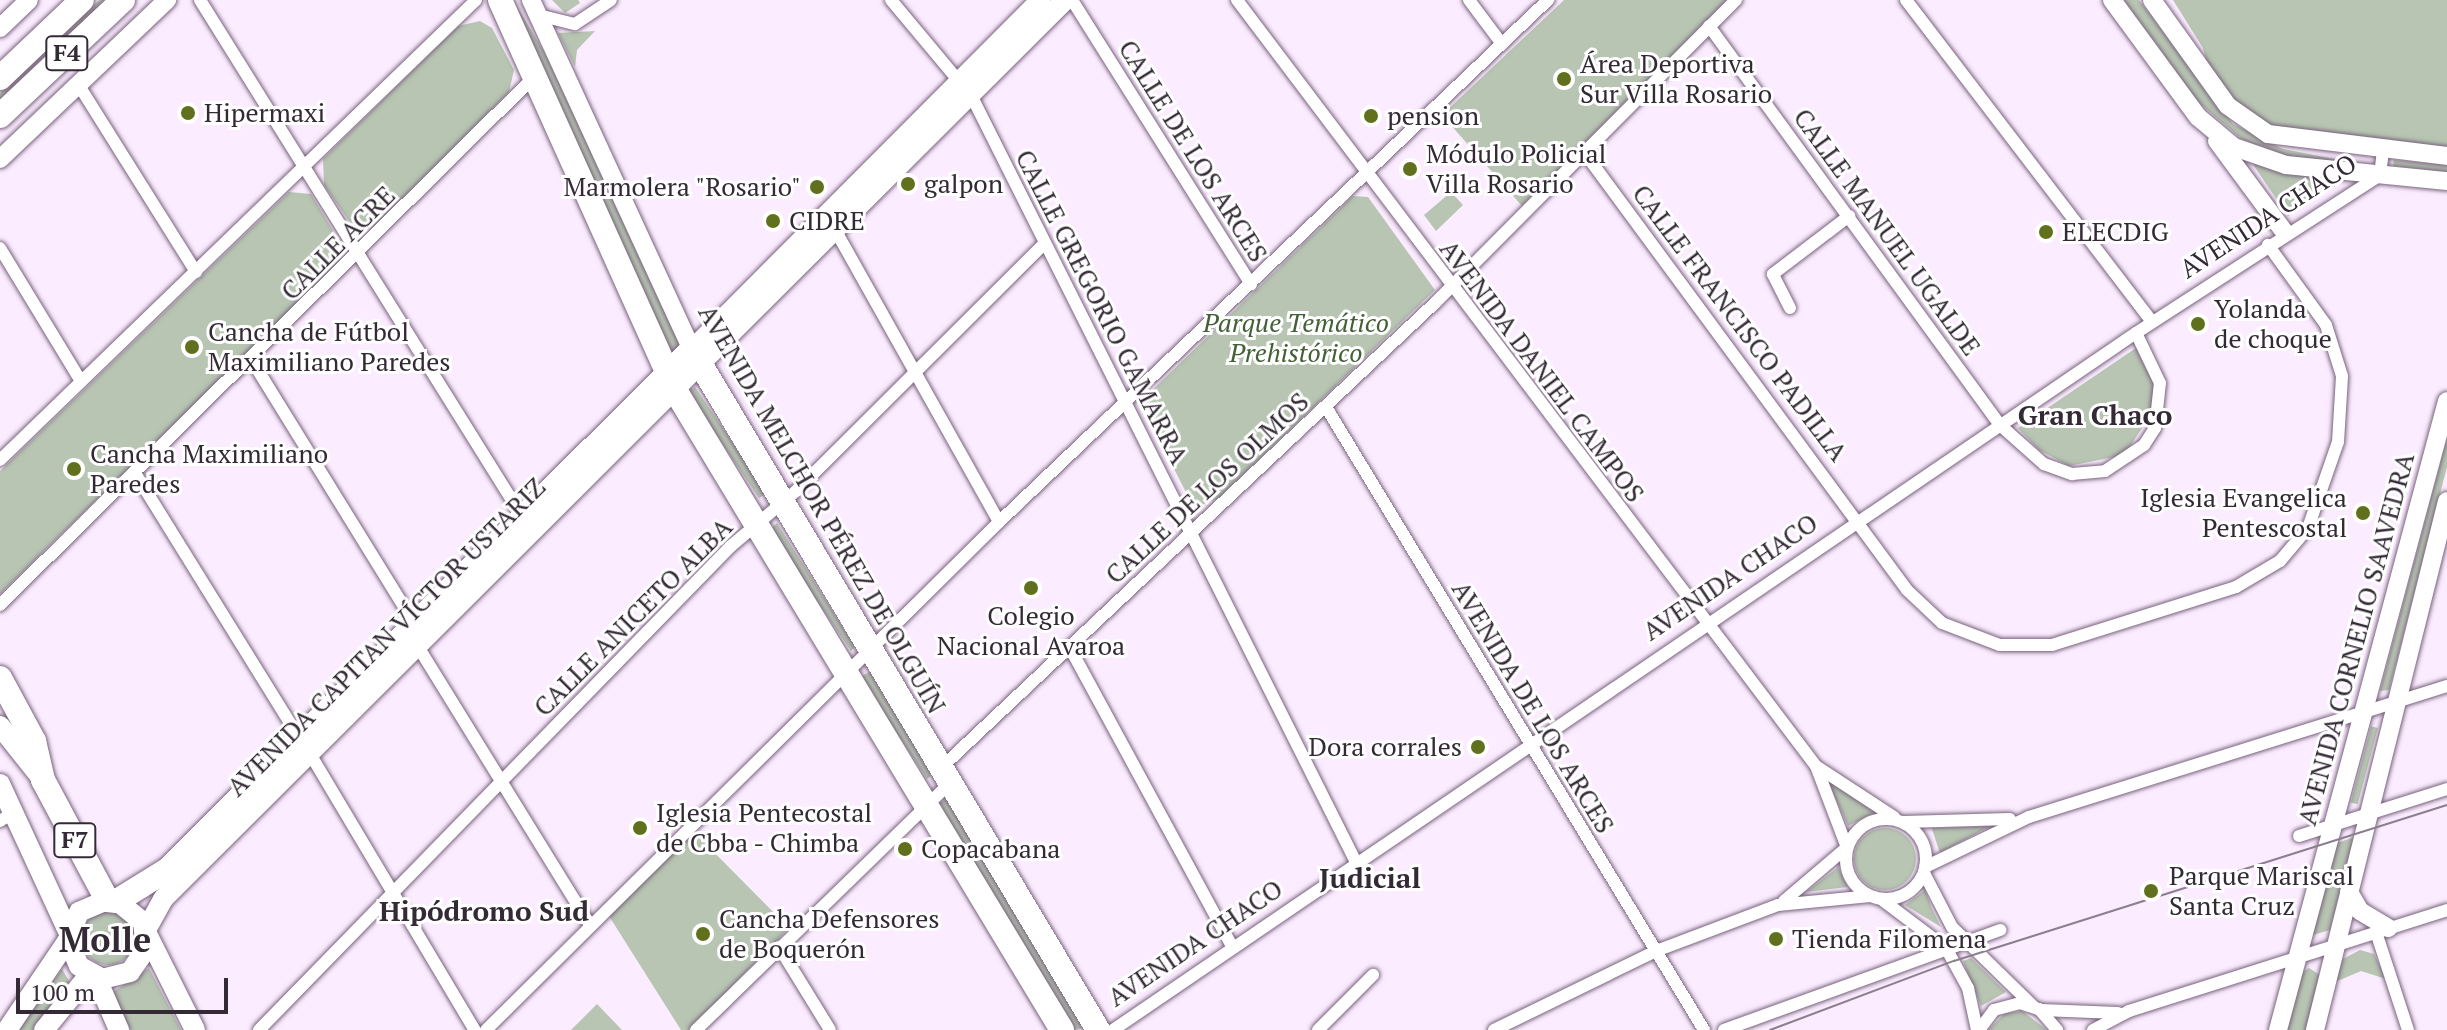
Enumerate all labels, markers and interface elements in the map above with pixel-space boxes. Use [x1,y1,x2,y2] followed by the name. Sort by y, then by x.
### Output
[45,33,89,73] road number: F4
[1112,34,1274,268] street label: CALLE DE LOS ARCES
[1580,48,1773,110] place label: Área Deportiva Sur Villa Rosario
[1555,70,1573,88] marker: Área Deportiva Sur Villa Rosario
[204,97,325,129] place label: Hipermaxi
[1387,100,1479,132] place label: pension
[1787,103,1987,361] street label: CALLE MANUEL UGALDE
[179,104,197,122] marker: Hipermaxi
[1362,107,1380,125] marker: pension
[1426,138,1606,200] place label: Módulo Policial Villa Rosario
[1009,145,1195,469] street label: CALLE GREGORIO GAMARRA
[2174,147,2362,285] street label: AVENIDA CHACO
[1401,160,1419,178] marker: Módulo Policial Villa Rosario
[924,168,1003,200] place label: galpon
[562,171,801,203] place label: Marmolera "Rosario"
[899,175,917,193] marker: galpon
[808,178,826,196] marker: Marmolera "Rosario"
[274,179,402,307] street label: CALLE ACRE
[1626,179,1854,467] street label: CALLE FRANCISCO PADILLA
[789,205,865,237] place label: CIDRE
[764,212,782,230] marker: CIDRE
[2062,216,2169,248] place label: ELECDIG
[2037,223,2055,241] marker: ELECDIG
[1433,234,1651,508] street label: AVENIDA DANIEL CAMPOS
[2214,293,2332,354] place label: Yolanda de choque
[692,299,952,719] street label: AVENIDA MELCHOR PÉREZ DE OLGUÍN
[1203,307,1389,368] park label: Parque Temático Prehistórico
[2189,315,2207,333] marker: Yolanda de choque
[208,316,451,378] place label: Cancha de Fútbol Maximiliano Paredes
[183,338,201,356] marker: Cancha de Fútbol Maximiliano Paredes
[1099,386,1315,590] street label: CALLE DE LOS OLMOS
[2018,398,2172,432] district label: Gran Chaco
[90,438,328,500] place label: Cancha Maximiliano Paredes
[2291,449,2421,829] street label: AVENIDA CORNELIO SAAVEDRA
[65,460,83,478] marker: Cancha Maximiliano Paredes
[220,471,552,803] street label: AVENIDA CAPITAN VÍCTOR USTARIZ
[2140,482,2347,544] place label: Iglesia Evangelica Pentescostal
[2354,504,2372,522] marker: Iglesia Evangelica Pentescostal
[1636,507,1824,647] street label: AVENIDA CHACO
[527,511,739,723] street label: CALLE ANICETO ALBA
[1445,575,1621,839] street label: AVENIDA DE LOS ARCES
[1022,579,1040,597] marker: Colegio Nacional Avaroa
[937,600,1125,662] place label: Colegio Nacional Avaroa
[1308,731,1462,763] place label: Dora corrales
[1469,738,1487,756] marker: Dora corrales
[656,797,872,858] place label: Iglesia Pentecostal de Cbba - Chimba
[631,819,649,837] marker: Iglesia Pentecostal de Cbba - Chimba
[53,820,97,860] road number: F7
[921,833,1060,865] place label: Copacabana
[896,840,914,858] marker: Copacabana
[2169,860,2354,922] place label: Parque Mariscal Santa Cruz
[1319,861,1421,895] district label: Judicial
[1101,873,1289,1013] street label: AVENIDA CHACO
[2140,880,2162,902] marker: Parque Mariscal Santa Cruz
[379,894,589,928] district label: Hipódromo Sud
[719,903,940,964] place label: Cancha Defensores de Boquerón
[59,920,151,960] district label: Molle
[1792,923,1987,955] place label: Tienda Filomena
[694,925,712,943] marker: Cancha Defensores de Boquerón
[1767,930,1785,948] marker: Tienda Filomena
[20,962,232,1012] scale bar
[30,976,95,1008] text: 100 m

